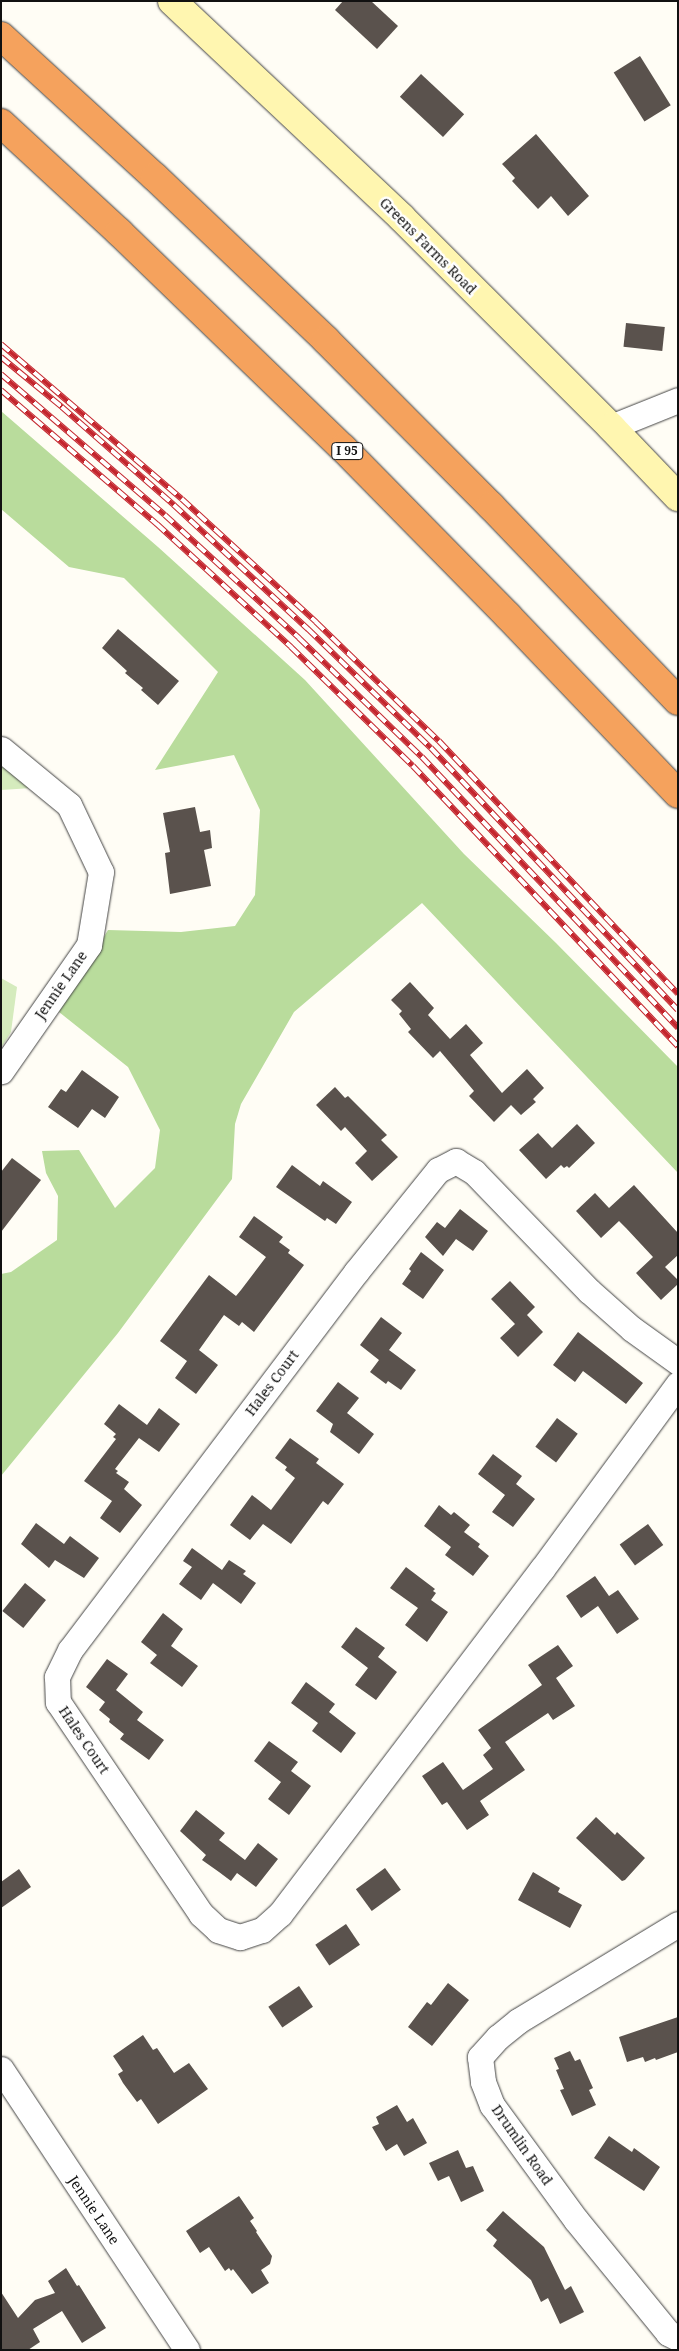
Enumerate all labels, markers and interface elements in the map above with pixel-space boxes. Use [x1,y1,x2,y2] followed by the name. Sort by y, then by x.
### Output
[376,194,480,298] street label: Greens Farms Road
[331,442,363,461] road number: I 95
[31,948,91,1022] street label: Jennie Lane
[242,1347,302,1419] street label: Hales Court
[55,1703,113,1777] street label: Hales Court
[488,2102,556,2188] street label: Drumlin Road
[65,2172,123,2248] street label: Jennie Lane

